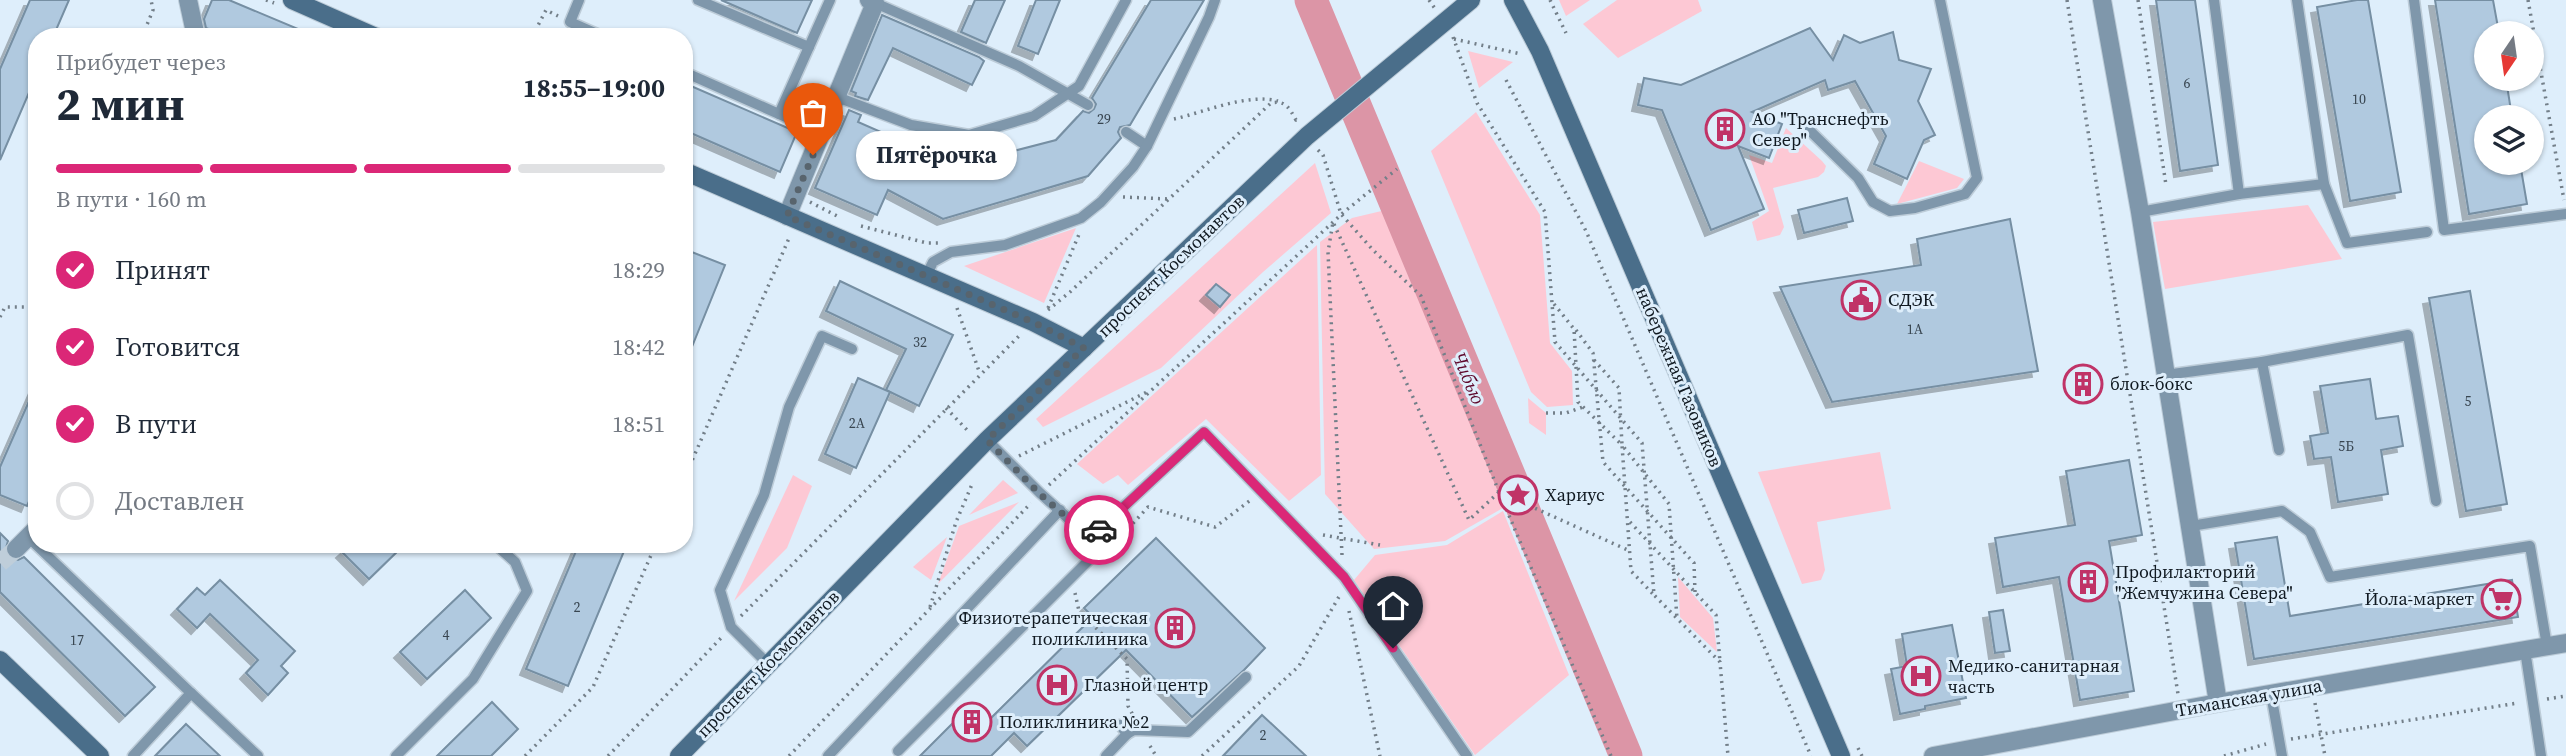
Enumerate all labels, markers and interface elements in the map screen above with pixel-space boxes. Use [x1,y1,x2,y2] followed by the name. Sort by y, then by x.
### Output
[2474,21,2544,91] north arrow
[2474,21,2544,175] map controls
[56,46,226,78] text: Прибудет через
[523,70,665,106] text: 18:55–19:00
[56,72,185,135] text: 2 мин
[2184,73,2191,93] house number: 6
[783,83,843,155] pin
[2352,89,2366,109] house number: 10
[794,94,832,132] icon: bag
[2474,105,2544,175] button: layers
[1752,106,1889,152] place label: АО "Транснефть Север"
[1704,108,1746,150] building icon: АО "Транснефть Север"
[1097,109,1111,129] house number: 29
[855,130,1016,180] callout: Пятёрочка
[876,139,997,171] text: Пятёрочка
[56,183,207,215] text: В пути · 160 m
[1092,189,1250,342] street label: проспект Космонавтов
[56,251,94,289] icon: check
[115,252,210,288] text: Принят
[612,254,665,286] text: 18:29
[1840,279,1882,321] public building icon: СДЭК
[1630,283,1729,470] street label: набережная Газовиков
[1888,287,1934,312] place label: СДЭК
[1907,319,1924,339] house number: 1А
[56,328,94,366] icon: check
[115,329,240,365] text: Готовится
[612,331,665,363] text: 18:42
[913,332,927,352] house number: 32
[1446,348,1492,408] water label: Чибью
[2062,363,2104,405] building icon: блок-бокс
[2110,371,2193,396] place label: блок-бокс
[2465,391,2472,411] house number: 5
[56,405,94,443] icon: check
[115,406,197,442] text: В пути
[612,408,665,440] text: 18:51
[849,413,866,433] house number: 2А
[2338,436,2354,456] house number: 5Б
[1497,474,1539,516] place icon: Хариус
[1545,482,1605,507] place label: Хариус
[115,483,244,519] text: Доставлен
[1064,495,1134,565] courier
[1080,511,1118,549] icon: car
[2115,559,2293,605] place label: Профилакторий "Жемчужина Севера"
[2067,561,2109,603] building icon: Профилакторий "Жемчужина Севера"
[1363,576,1423,648] pin
[2480,578,2522,620] supermarket icon: Йола-маркет
[691,585,844,743] street label: проспект Космонавтов
[2365,586,2474,611] place label: Йола-маркет
[1374,587,1412,625] icon: home
[574,597,581,617] house number: 2
[959,605,1149,651] place label: Физиотерапетическая поликлиника
[1154,607,1196,649] building icon: Физиотерапетическая поликлиника
[443,625,450,645] house number: 4
[70,630,84,650] house number: 17
[1948,653,2120,699] place label: Медико-санитарная часть
[1900,655,1942,697] hospital icon: Медико-санитарная часть
[1036,664,1078,706] hospital icon: Глазной центр
[1084,672,1208,697] place label: Глазной центр
[2174,672,2325,723] street label: Тиманская улица
[951,701,993,743] building icon: Поликлиника №2
[999,709,1149,734] place label: Поликлиника №2
[1260,725,1267,745] house number: 2

